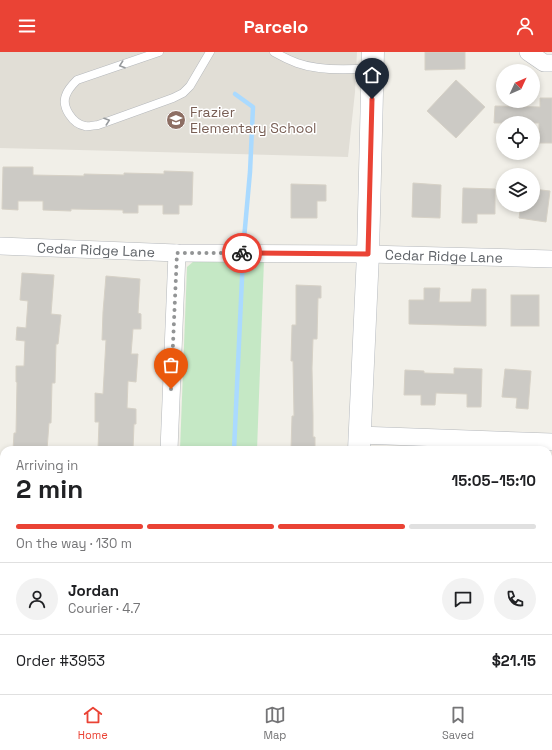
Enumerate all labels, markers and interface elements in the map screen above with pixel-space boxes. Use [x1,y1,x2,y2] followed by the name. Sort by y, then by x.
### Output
[16,15,38,37] icon: menu
[244,15,308,38] text: Parcelo
[514,15,536,37] icon: person
[355,58,389,99] pin
[118,60,125,68] one-way arrow
[361,64,383,86] icon: home
[496,64,540,108] north arrow
[496,64,540,212] map controls
[190,103,316,137] place label: Frazier Elementary School
[165,109,187,131] school or university icon: Frazier Elementary School
[496,116,540,160] button: locate
[103,118,110,126] one-way arrow
[496,168,540,212] button: layers
[222,233,262,273] courier
[37,238,155,261] street label: Cedar Ridge Lane
[231,242,253,264] icon: bike
[385,245,503,267] street label: Cedar Ridge Lane
[154,348,188,389] pin
[160,354,182,376] icon: bag
[16,457,78,474] text: Arriving in
[452,471,536,490] text: 15:05–15:10
[16,472,83,506] text: 2 min
[16,535,132,552] text: On the way · 130 m
[16,578,58,620] button: person
[442,578,484,620] button: chat
[494,578,536,620] button: phone
[68,581,119,600] text: Jordan
[68,600,140,617] text: Courier · 4.7
[16,651,105,670] text: Order #3953
[492,651,536,670] text: $21.15
[78,704,108,742] tab: Home
[263,704,286,742] tab: Map
[442,704,474,742] tab: Saved

